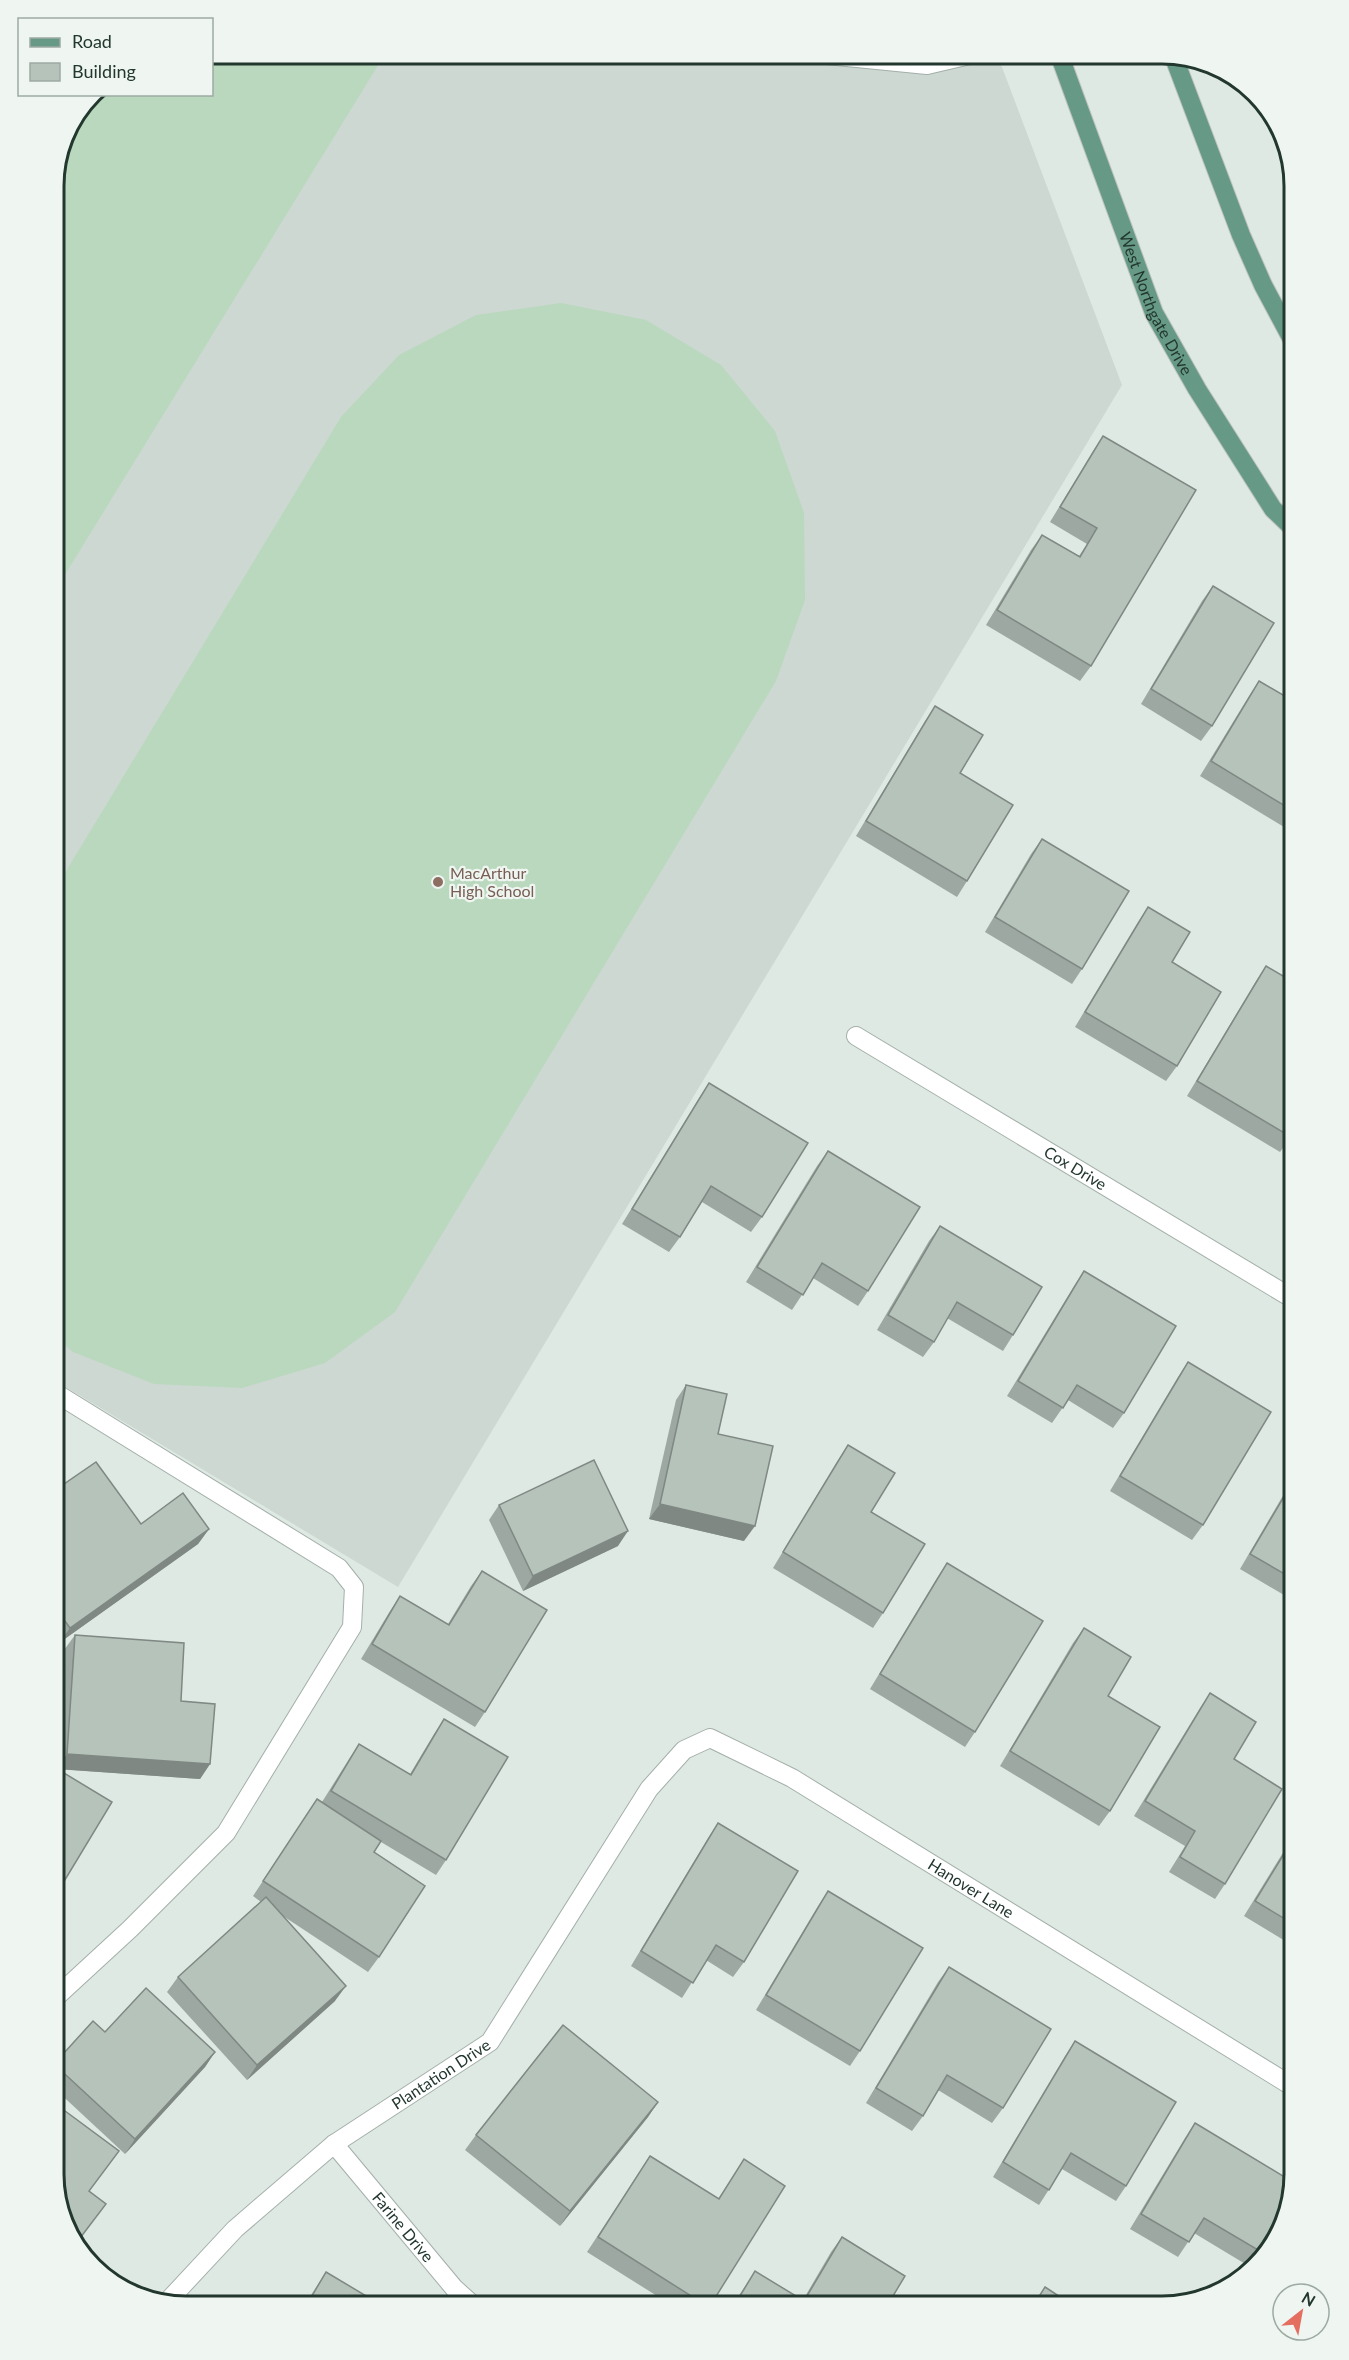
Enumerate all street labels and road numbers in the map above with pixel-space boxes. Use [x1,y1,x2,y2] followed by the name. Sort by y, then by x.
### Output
[1116,229,1197,378] street label: West Northgate Drive
[1041,1141,1110,1194] street label: Cox Drive
[925,1854,1018,1922] street label: Hanover Lane
[388,2035,494,2113] street label: Plantation Drive
[369,2188,438,2265] street label: Farine Drive

